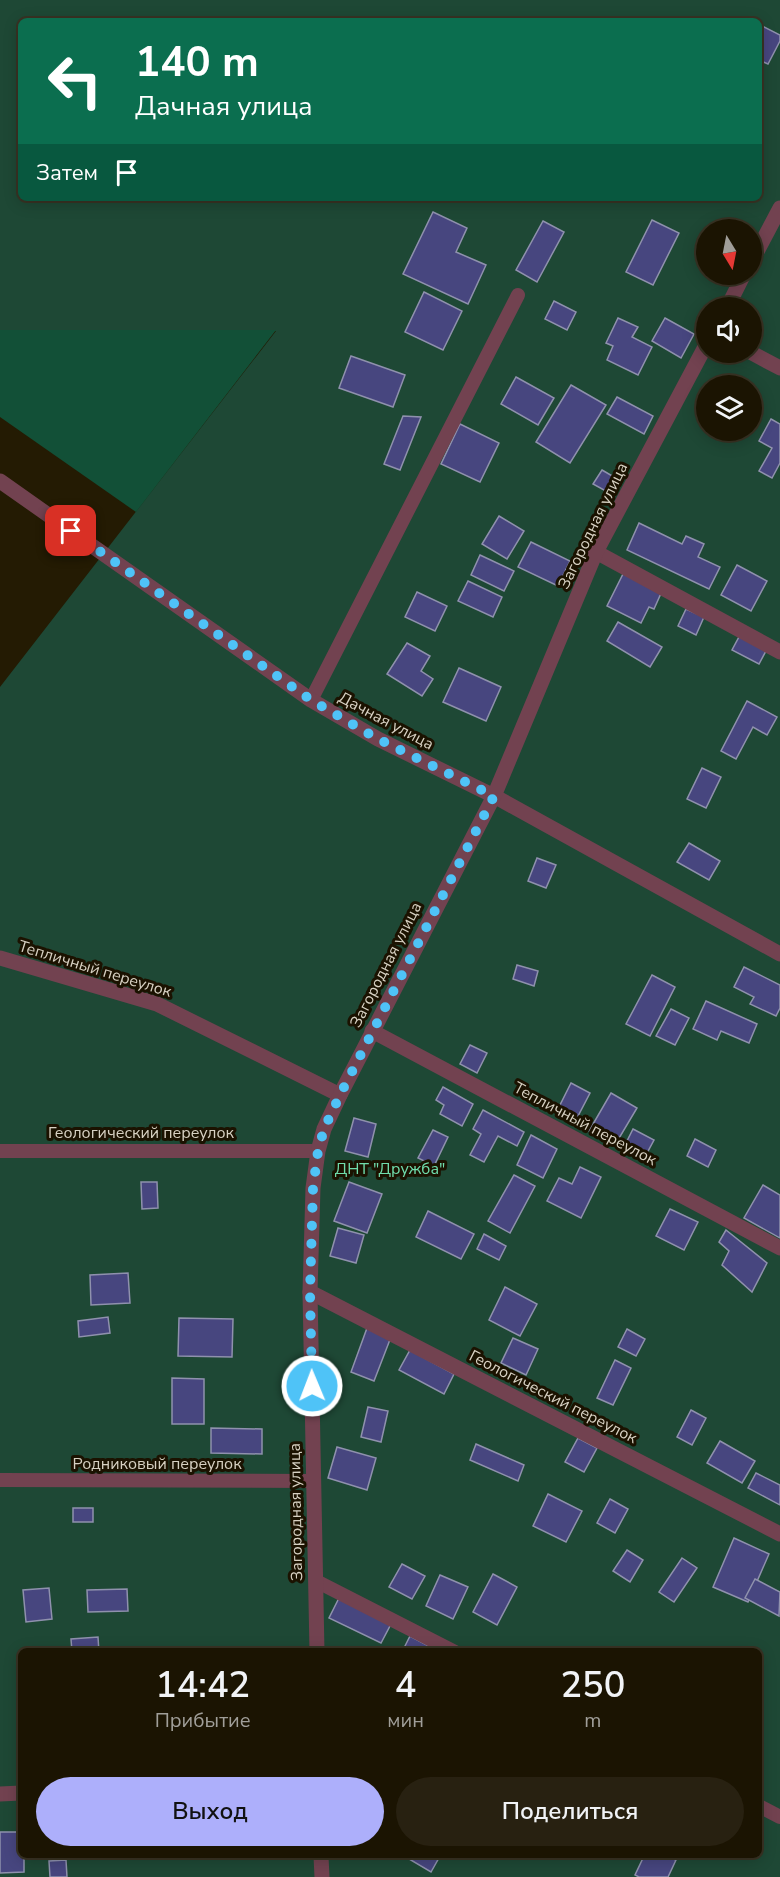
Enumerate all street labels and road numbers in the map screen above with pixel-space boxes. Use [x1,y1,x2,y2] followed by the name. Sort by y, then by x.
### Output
[553,459,633,593] street label: Загородная улица
[334,687,438,755] street label: Дачная улица
[345,898,427,1032] street label: Загородная улица
[16,935,175,1003] street label: Тепличный переулок
[510,1077,661,1171] street label: Тепличный переулок
[48,1122,234,1144] street label: Геологический переулок
[465,1345,641,1449] street label: Геологический переулок
[284,1443,308,1581] street label: Загородная улица
[72,1453,242,1475] street label: Родниковый переулок

